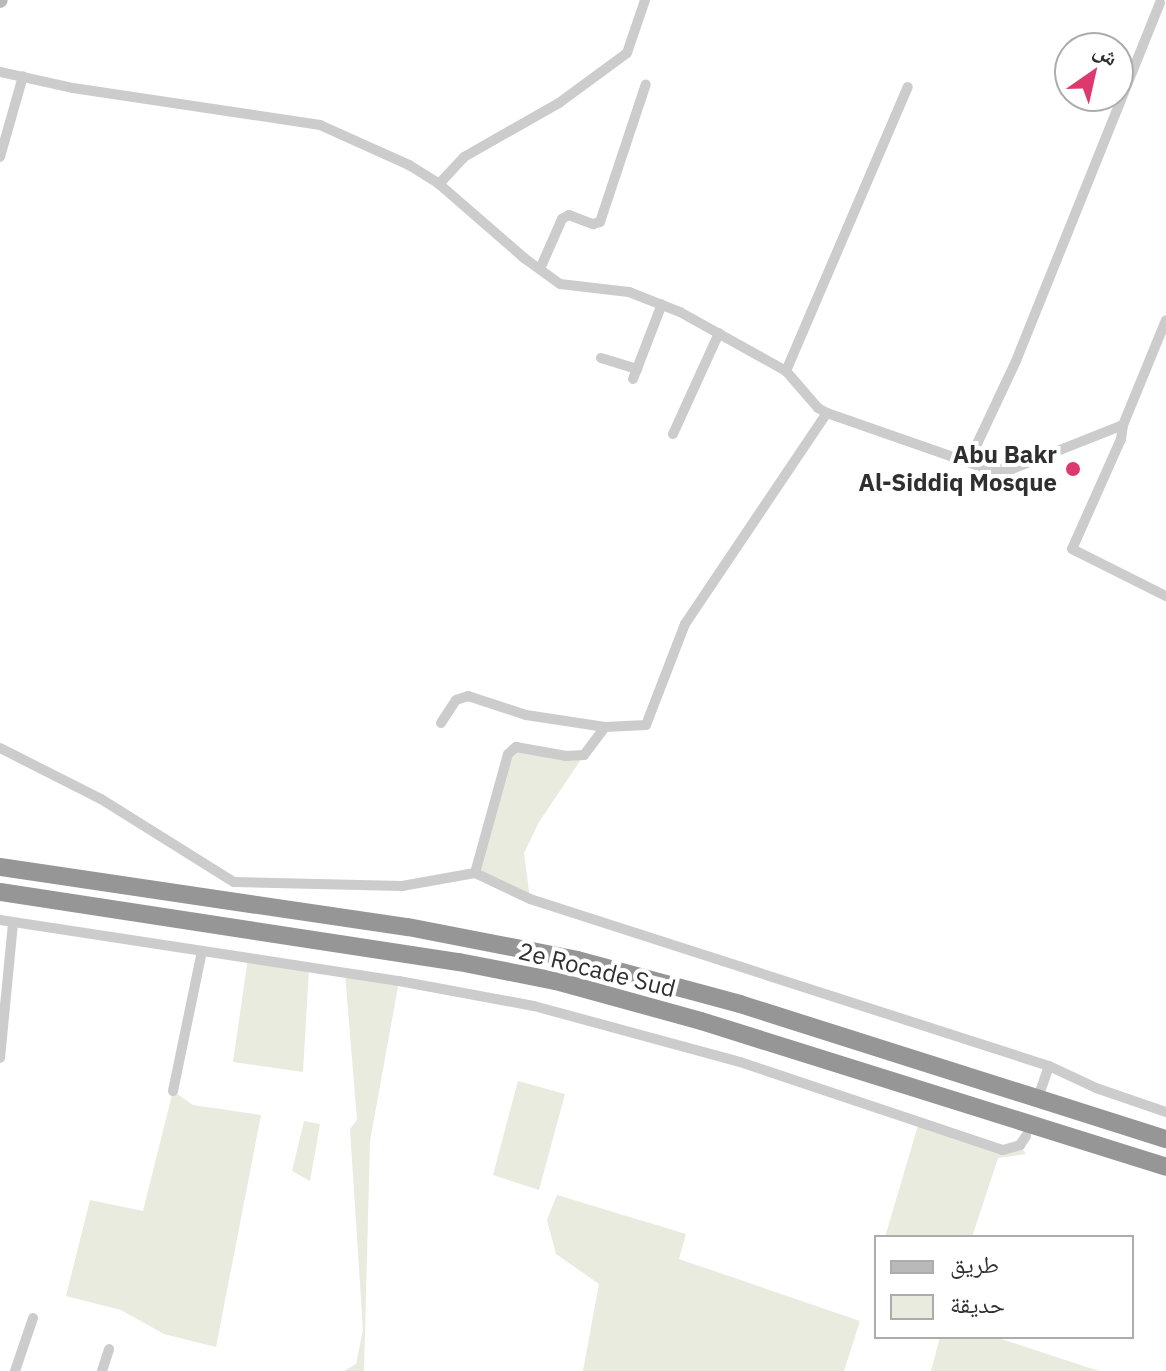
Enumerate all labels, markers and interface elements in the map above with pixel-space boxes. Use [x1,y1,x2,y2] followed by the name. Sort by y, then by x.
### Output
[1054,32,1134,112] north arrow
[1089,35,1124,72] text: ش
[859,441,1057,497] place label: Abu Bakr Al-Siddiq Mosque
[1064,460,1082,478] marker: Abu Bakr Al-Siddiq Mosque
[515,937,679,1003] street label: 2e Rocade Sud
[874,1235,1134,1339] legend
[950,1248,999,1280] text: طريق
[950,1288,1005,1320] text: حديقة

